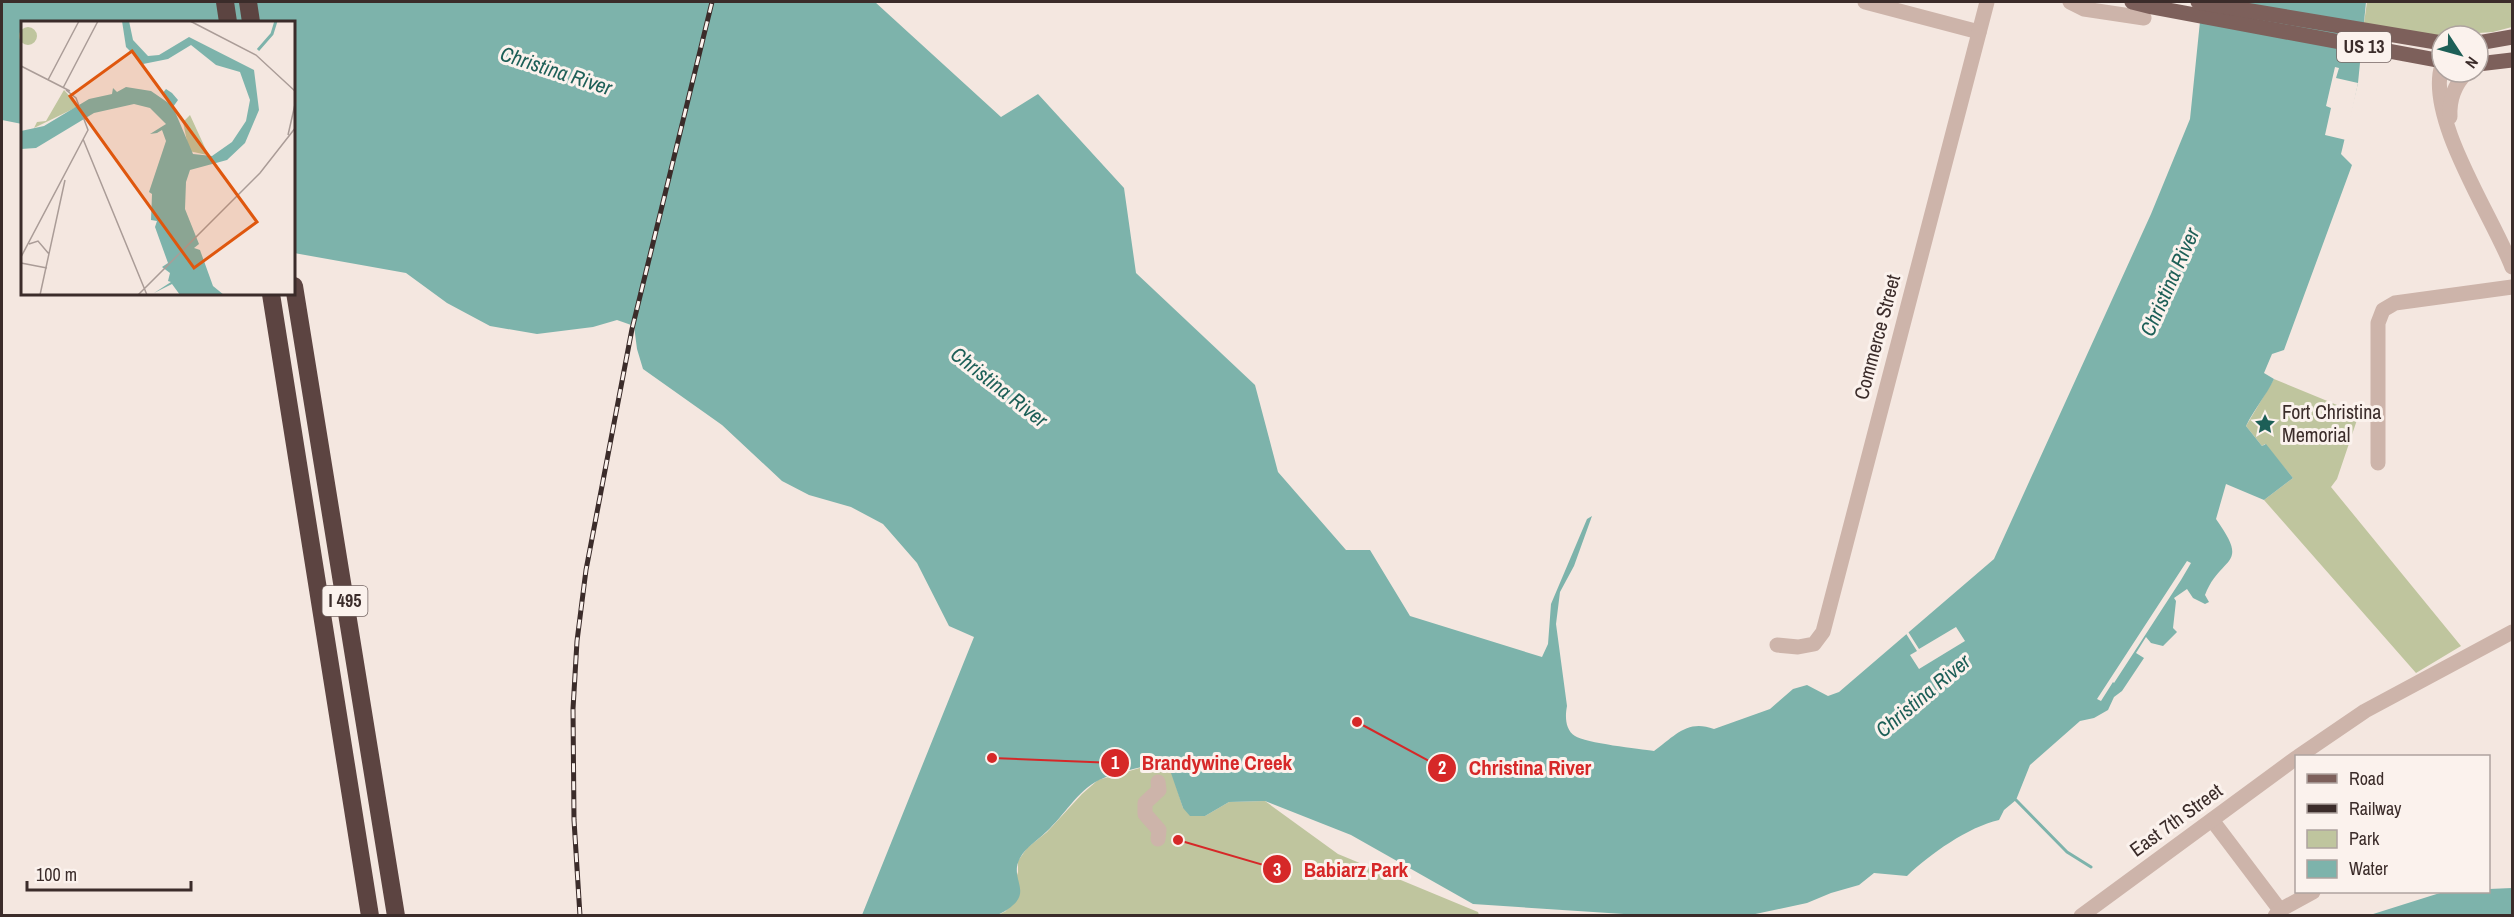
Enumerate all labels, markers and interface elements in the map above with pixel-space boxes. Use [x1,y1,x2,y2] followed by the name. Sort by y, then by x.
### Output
[21,21,296,296] inset map
[2430,24,2490,84] north arrow
[2337,32,2391,62] road number: US 13
[497,39,617,103] water label: Christina River
[2460,53,2484,73] text: N
[2133,222,2207,341] water label: Christina River
[1847,271,1906,402] street label: Commerce Street
[945,340,1055,434] water label: Christina River
[2282,398,2381,448] place label: Fort Christina Memorial
[2253,412,2277,436] place icon: Fort Christina Memorial
[322,586,368,616] road number: I 495
[1869,646,1977,744] water label: Christina River
[1100,743,1304,782] callout: Brandywine Creek
[1142,748,1293,777] text: Brandywine Creek
[1427,748,1604,787] callout: Christina River
[1111,750,1120,775] text: 1
[1469,753,1592,782] text: Christina River
[1438,755,1446,780] text: 2
[2295,755,2490,893] legend
[2349,766,2384,791] text: Road
[2124,777,2228,862] street label: East 7th Street
[2349,796,2402,821] text: Railway
[2349,826,2380,851] text: Park
[1262,850,1420,889] callout: Babiarz Park
[27,854,190,892] scale bar
[1304,855,1409,884] text: Babiarz Park
[2349,856,2388,881] text: Water
[1273,857,1281,882] text: 3
[36,862,77,887] text: 100 m

